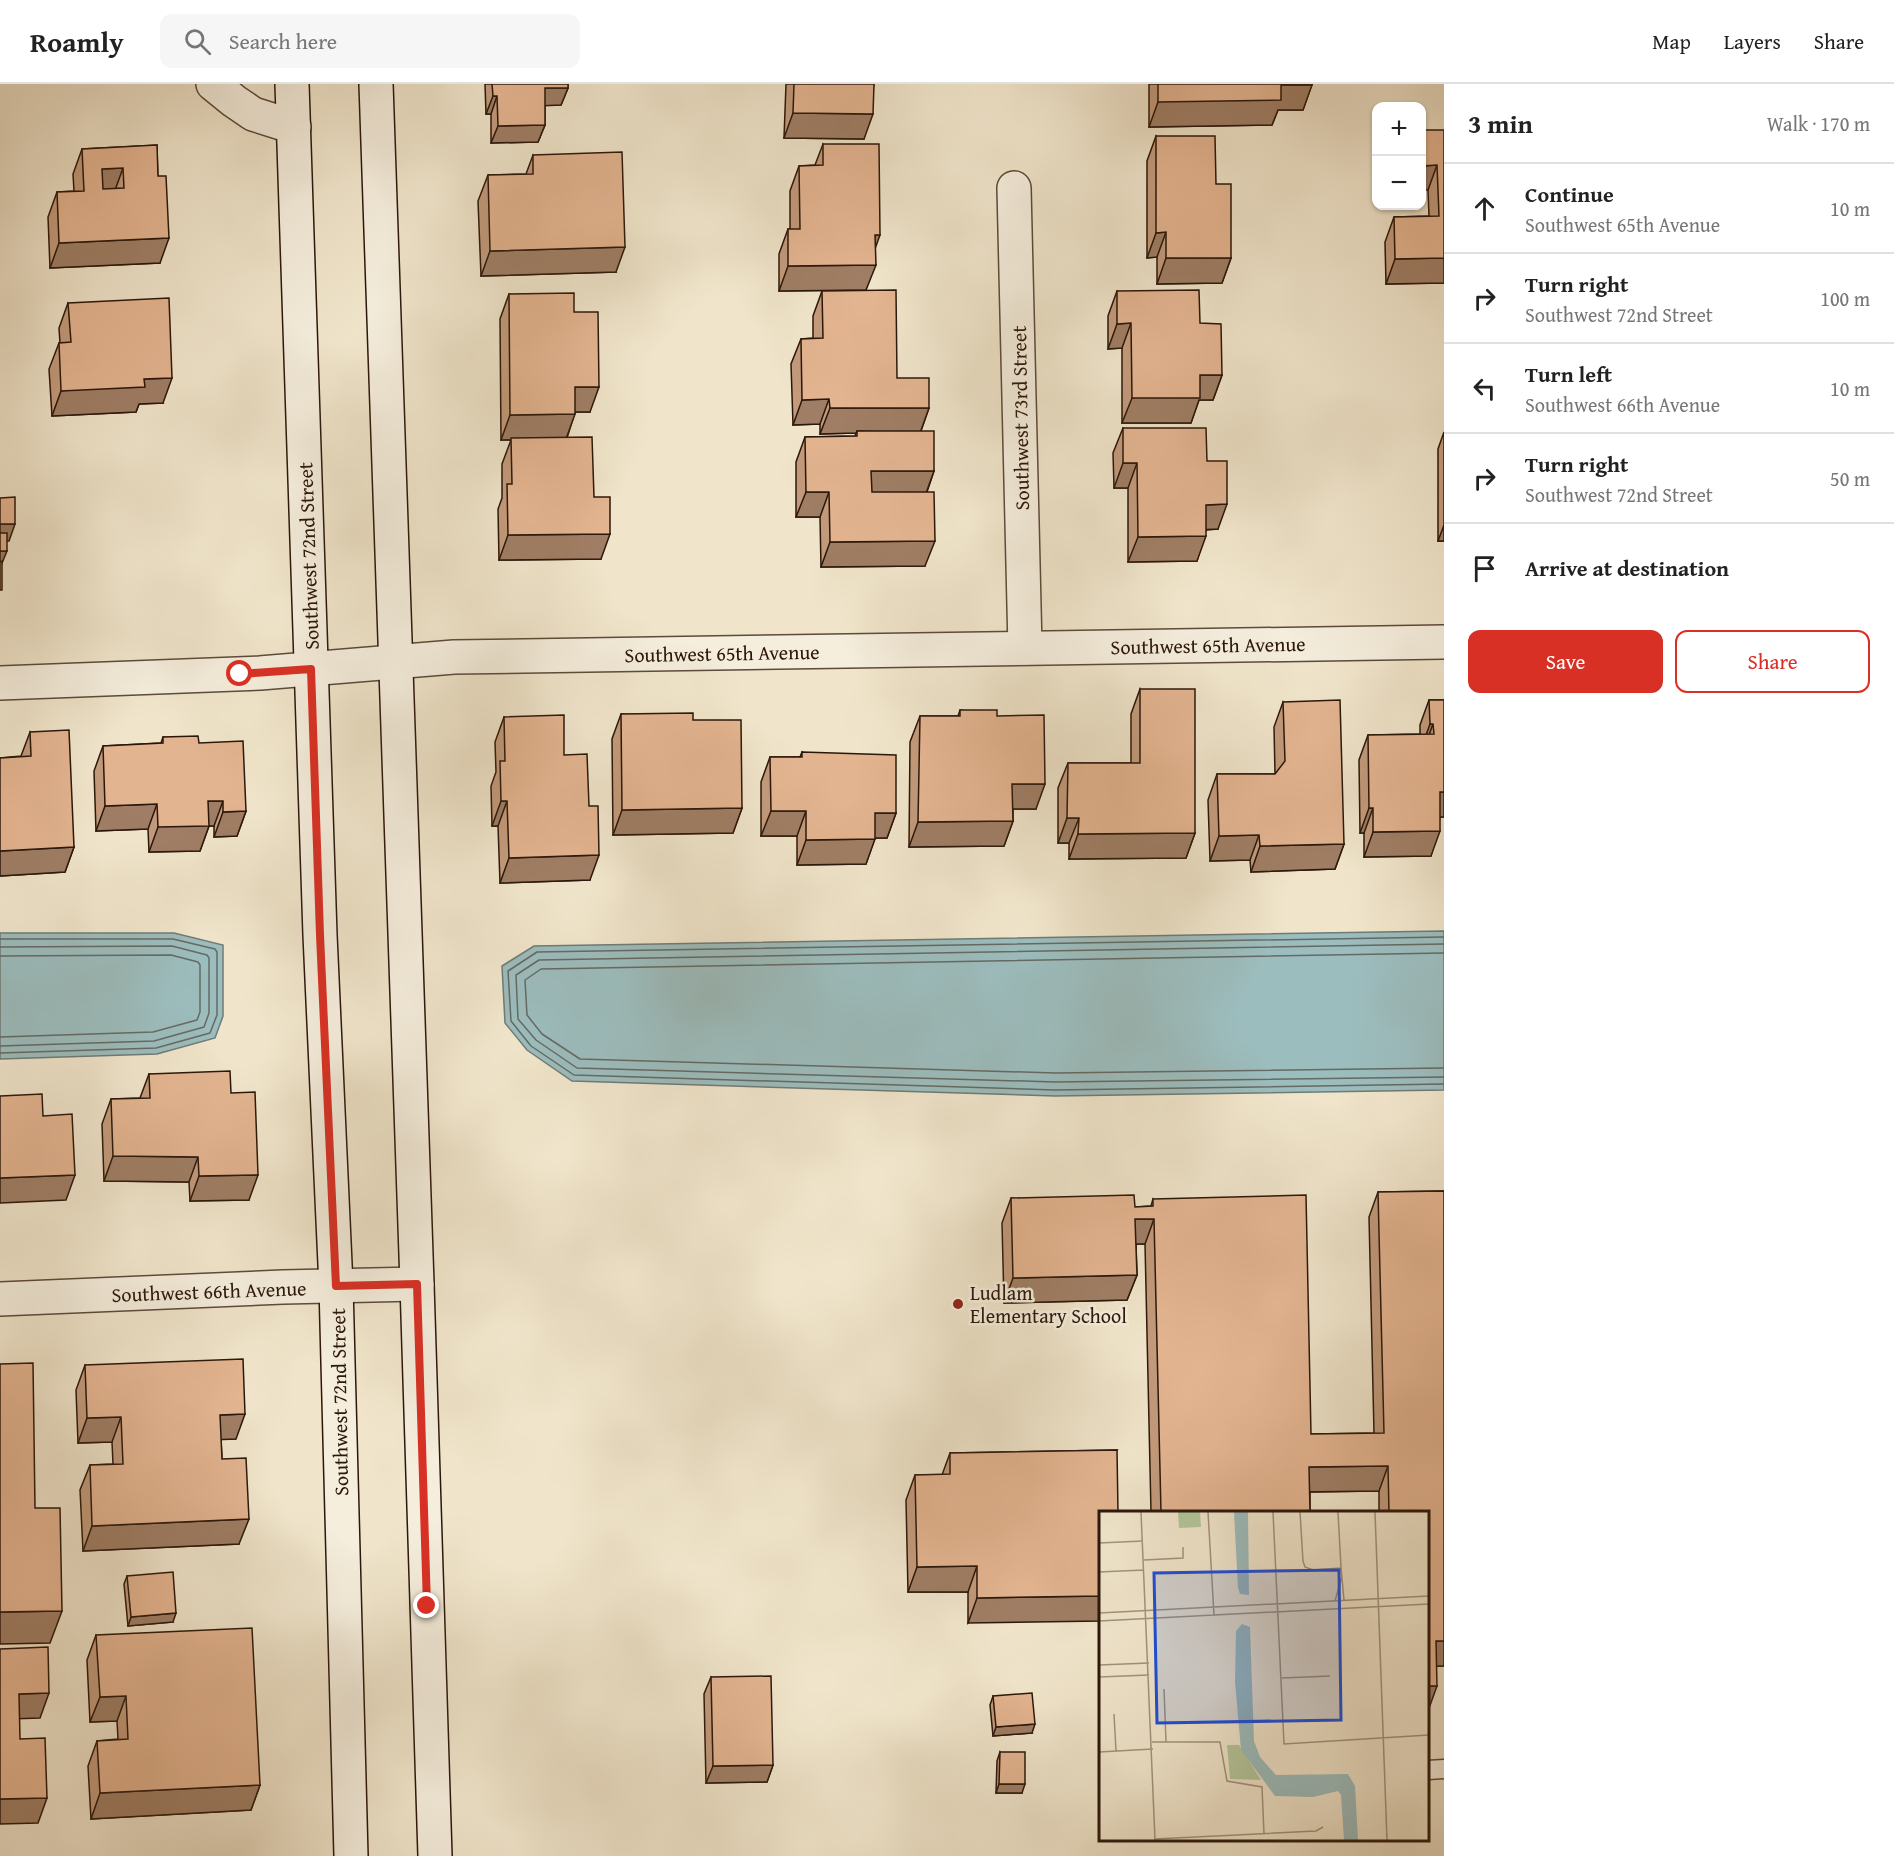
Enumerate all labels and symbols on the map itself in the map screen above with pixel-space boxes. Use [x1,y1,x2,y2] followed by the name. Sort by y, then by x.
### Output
[1004,325,1036,511] street label: Southwest 73rd Street
[290,462,326,650] street label: Southwest 72nd Street
[1110,629,1306,661] street label: Southwest 65th Avenue
[624,637,820,669] street label: Southwest 65th Avenue
[226,660,252,686] route start
[111,1273,307,1309] street label: Southwest 66th Avenue
[970,1278,1127,1330] place label: Ludlam Elementary School
[951,1297,965,1311] marker: Ludlam Elementary School
[323,1308,355,1496] street label: Southwest 72nd Street
[1099,1511,1429,1841] inset map
[413,1592,439,1618] route end

